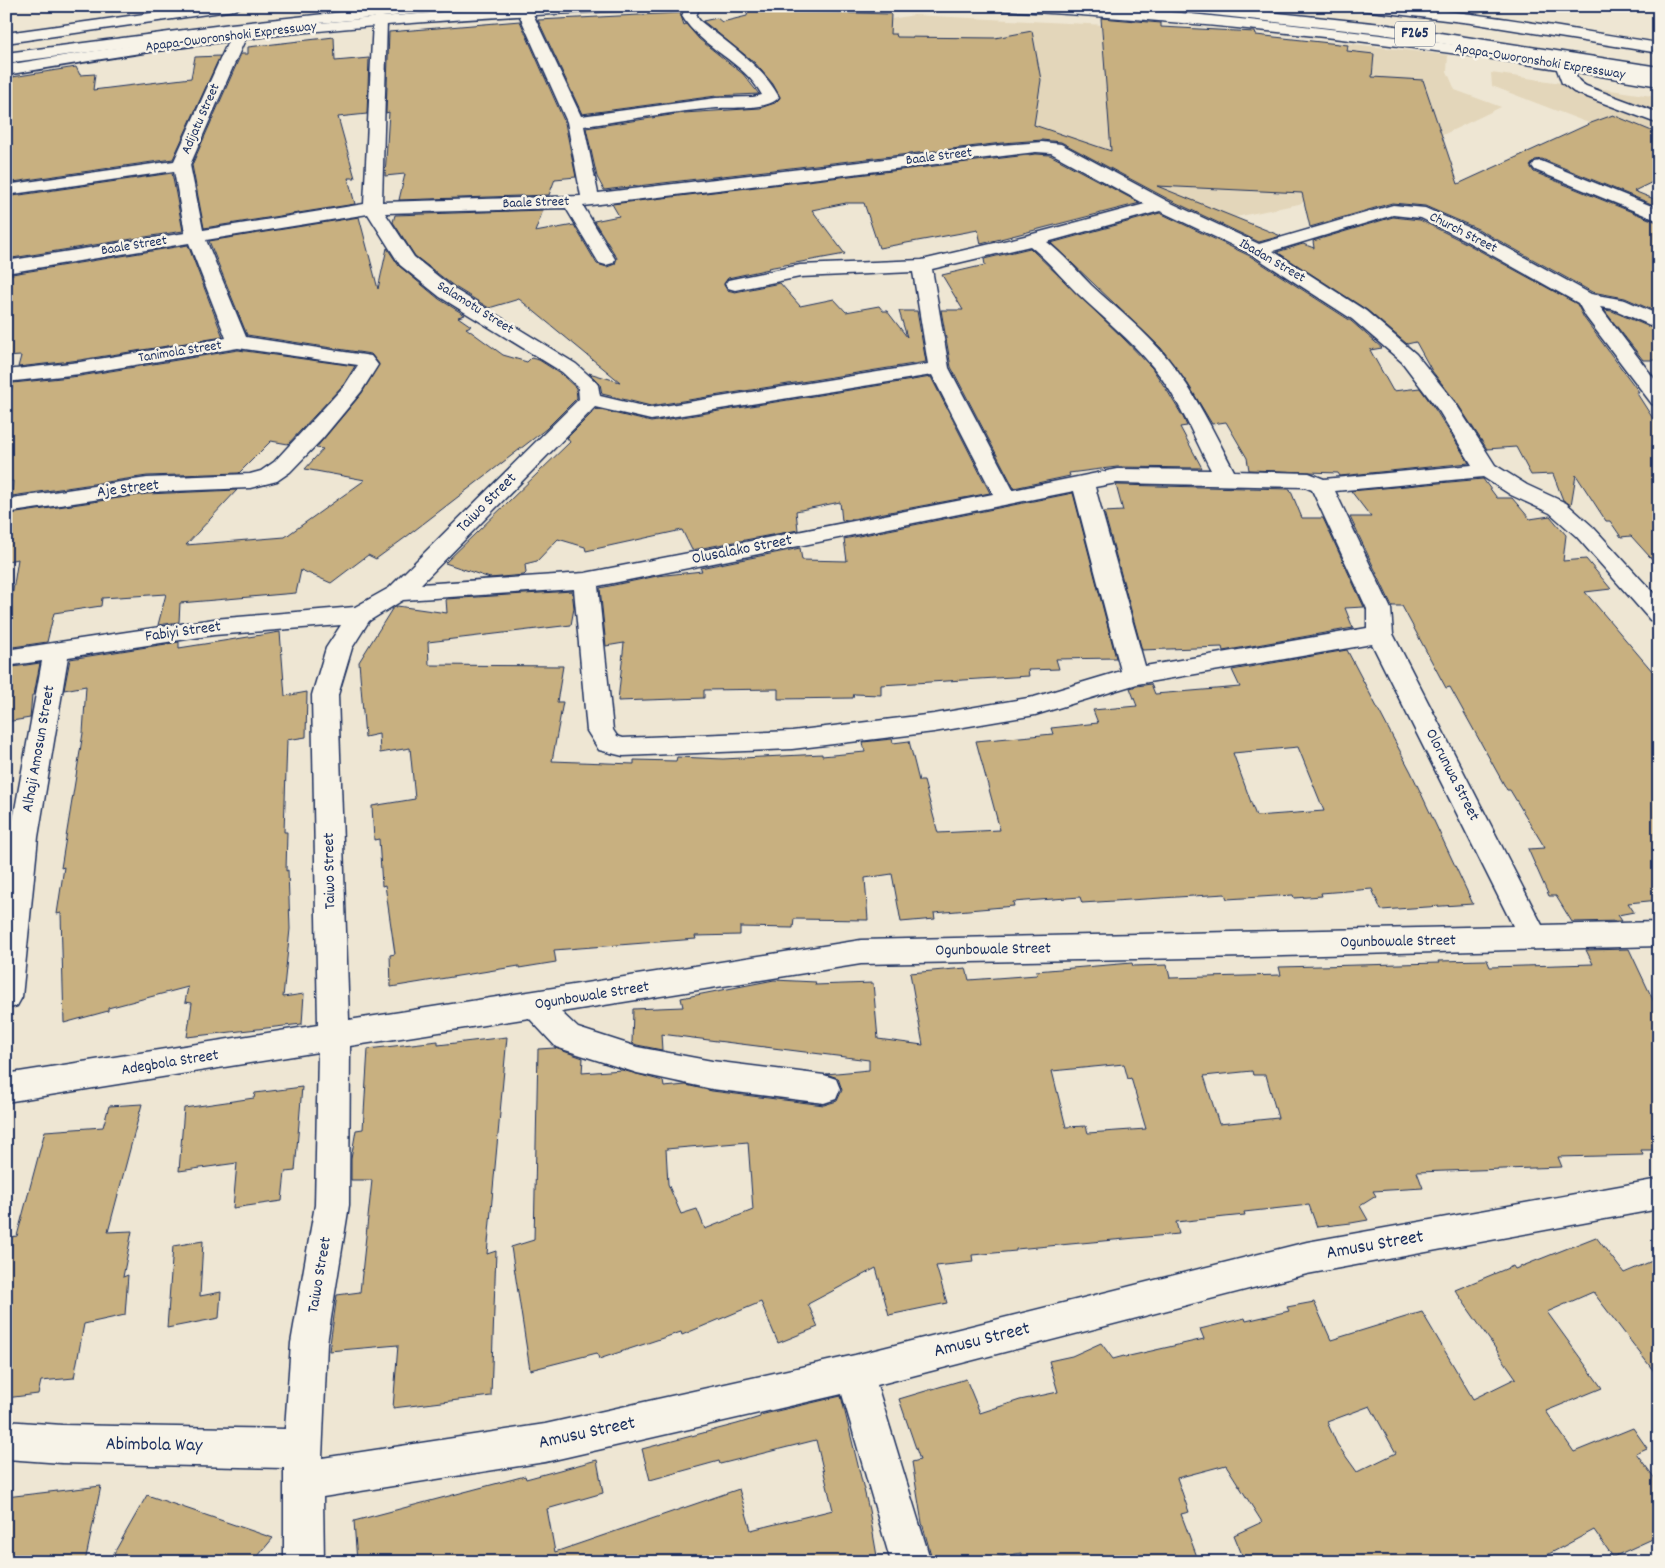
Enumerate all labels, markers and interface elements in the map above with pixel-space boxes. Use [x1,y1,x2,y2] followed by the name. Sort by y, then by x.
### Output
[144,17,318,57] street label: Apapa-Oworonshoki Expressway
[1395,22,1435,46] road number: F265
[1453,39,1627,85] street label: Apapa-Oworonshoki Expressway
[177,80,225,158] street label: Adijatu Street
[905,143,973,171] street label: Baale Street
[502,192,570,214] street label: Baale Street
[1426,207,1500,259] street label: Church Street
[100,231,168,261] street label: Baale Street
[1235,234,1309,288] street label: Ibadan Street
[433,276,517,340] street label: Salamotu Street
[137,336,223,368] street label: Tanimola Street
[452,468,522,538] street label: Taiwo Street
[96,474,161,504] street label: Aje Street
[690,529,794,571] street label: Olusalako Street
[144,615,223,649] street label: Fabiyi Street
[17,684,62,814] street label: Alhaji Amosun Street
[1419,725,1485,825] street label: Olorunwa Street
[318,832,342,910] street label: Taiwo Street
[1340,929,1456,955] street label: Ogunbowale Street
[935,937,1051,963] street label: Ogunbowale Street
[533,976,651,1016] street label: Ogunbowale Street
[120,1044,220,1082] street label: Adegbola Street
[1324,1224,1426,1268] street label: Amusu Street
[302,1235,338,1315] street label: Taiwo Street
[931,1316,1033,1366] street label: Amusu Street
[536,1411,638,1457] street label: Amusu Street
[105,1432,203,1460] street label: Abimbola Way

